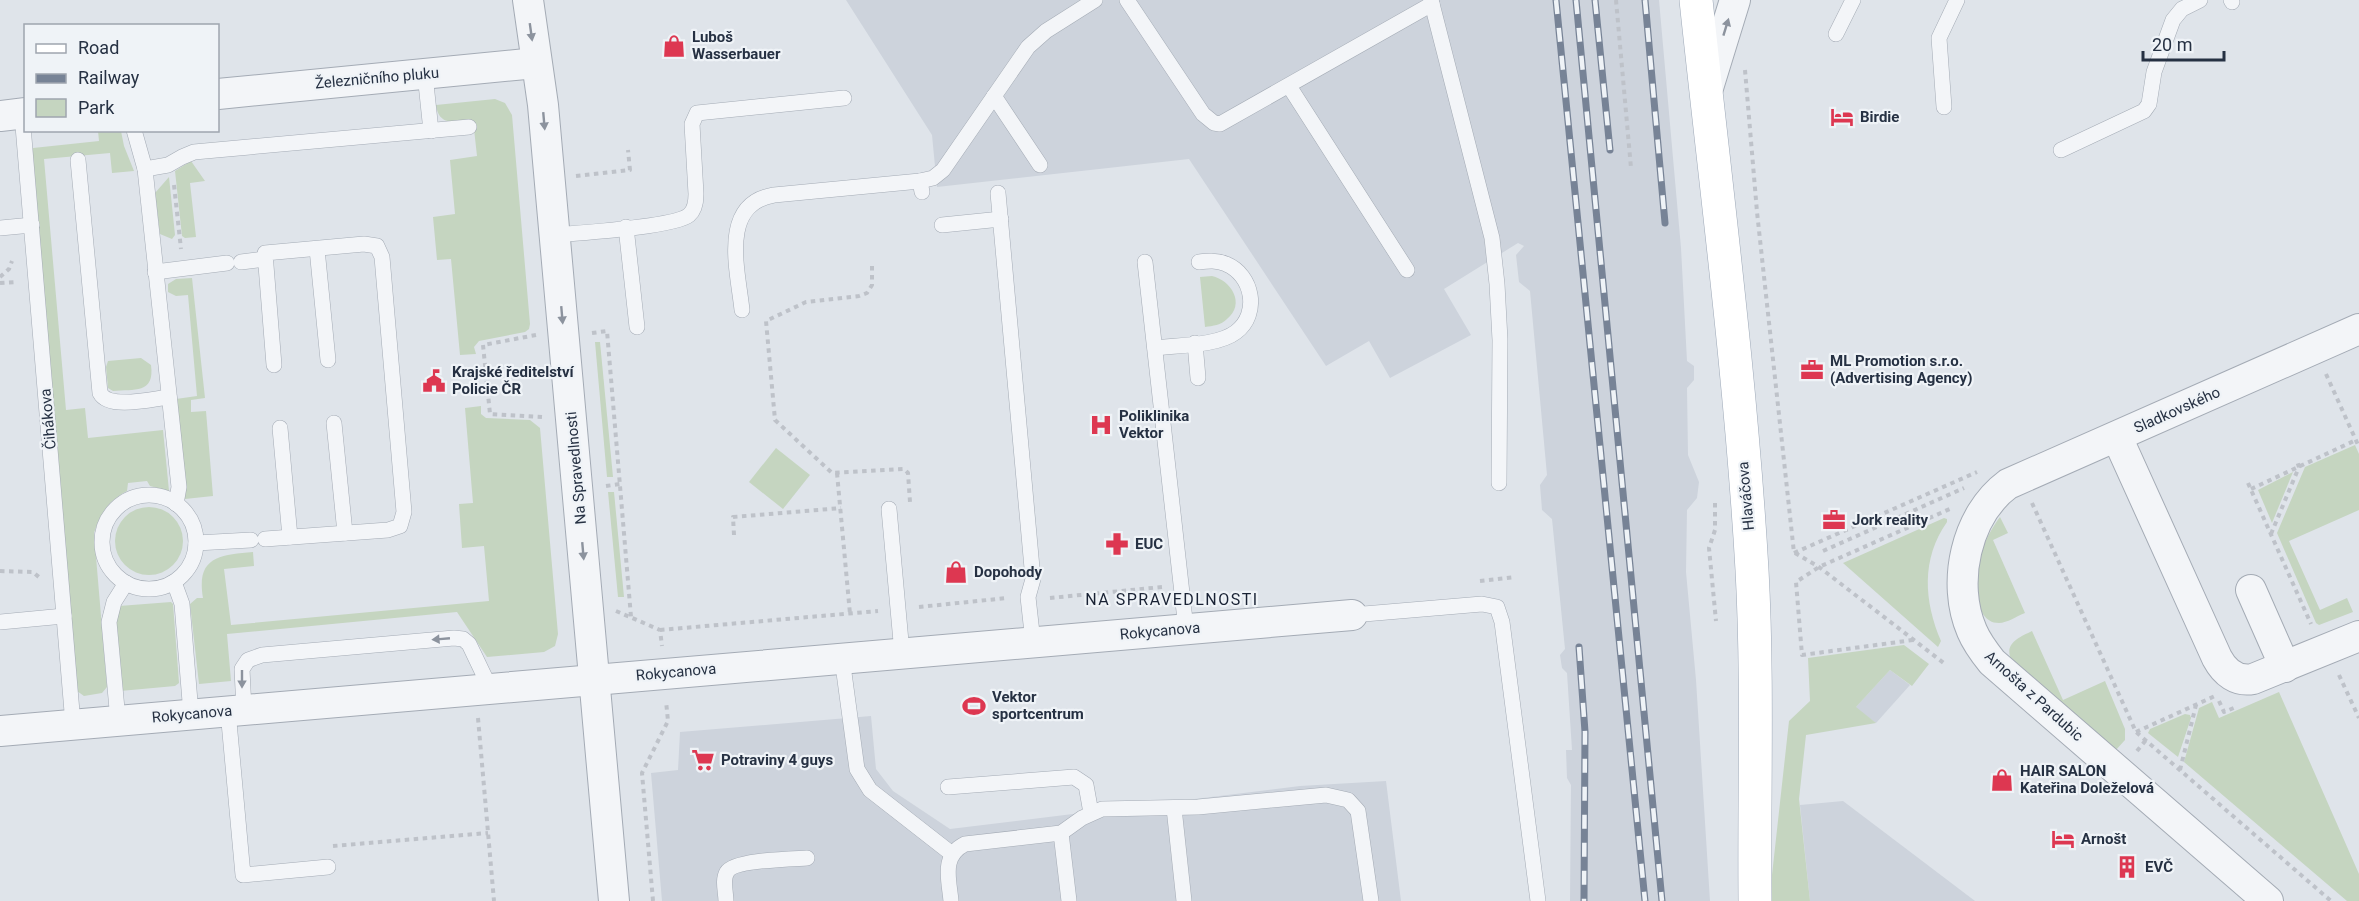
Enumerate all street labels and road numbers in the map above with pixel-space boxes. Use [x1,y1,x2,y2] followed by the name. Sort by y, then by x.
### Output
[314,64,440,92] street label: Železničního pluku
[2131,383,2223,437] street label: Sladkovského
[36,388,60,450] street label: Čihákova
[562,411,590,525] street label: Na Spravedlnosti
[1734,461,1758,531] street label: Hlaváčova
[1119,619,1201,643] street label: Rokycanova
[1981,647,2087,745] street label: Arnošta z Pardubic
[635,660,717,684] street label: Rokycanova
[151,702,233,726] street label: Rokycanova

